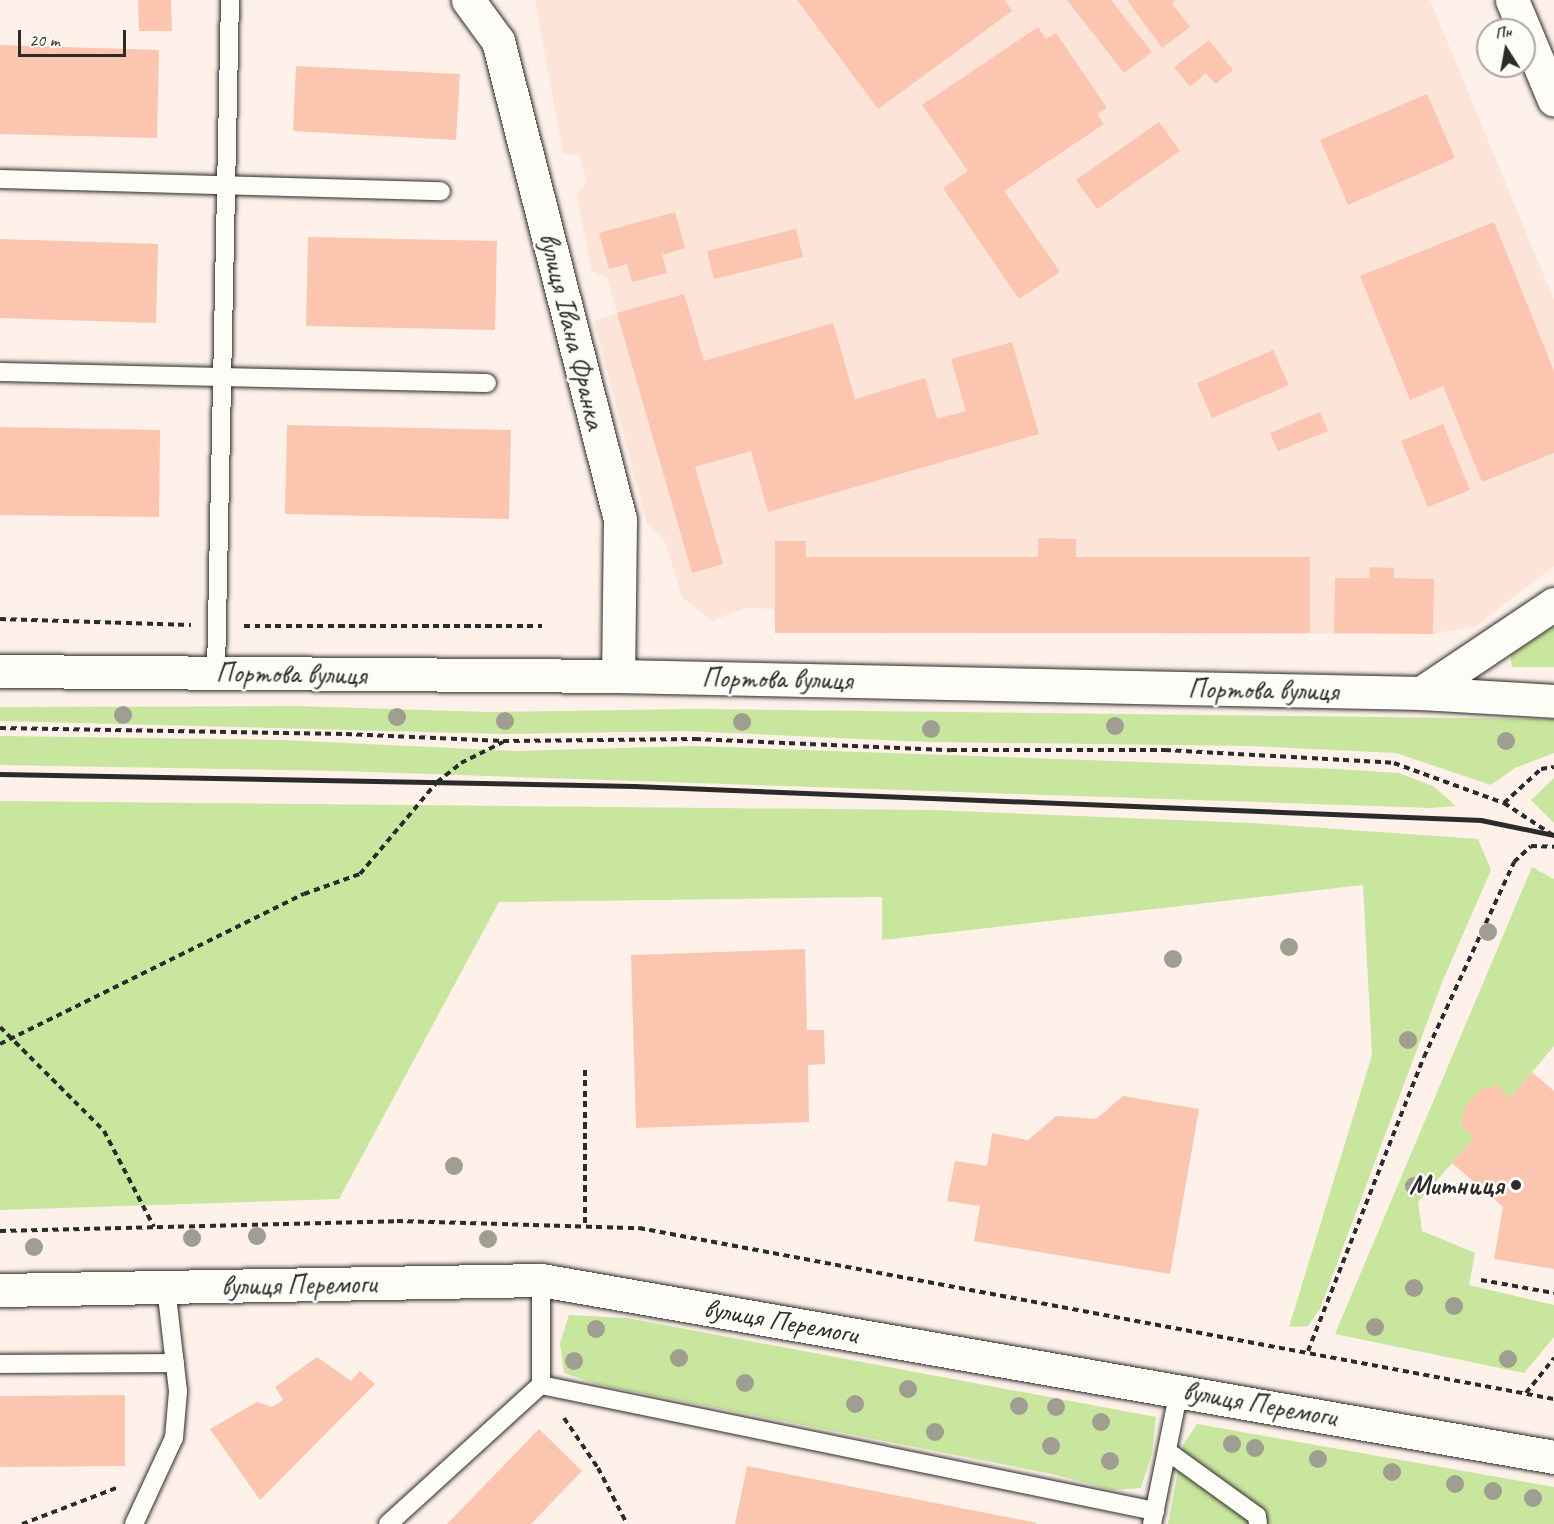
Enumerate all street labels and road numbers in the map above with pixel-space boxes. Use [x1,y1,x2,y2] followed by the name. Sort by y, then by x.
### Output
[531,229,613,433] street label: вулиця Івана Франка
[215,656,367,692] street label: Портова вулиця
[701,661,853,697] street label: Портова вулиця
[1187,672,1339,708] street label: Портова вулиця
[221,1267,377,1303] street label: вулиця Перемоги
[701,1291,861,1351] street label: вулиця Перемоги
[1180,1374,1340,1434] street label: вулиця Перемоги

